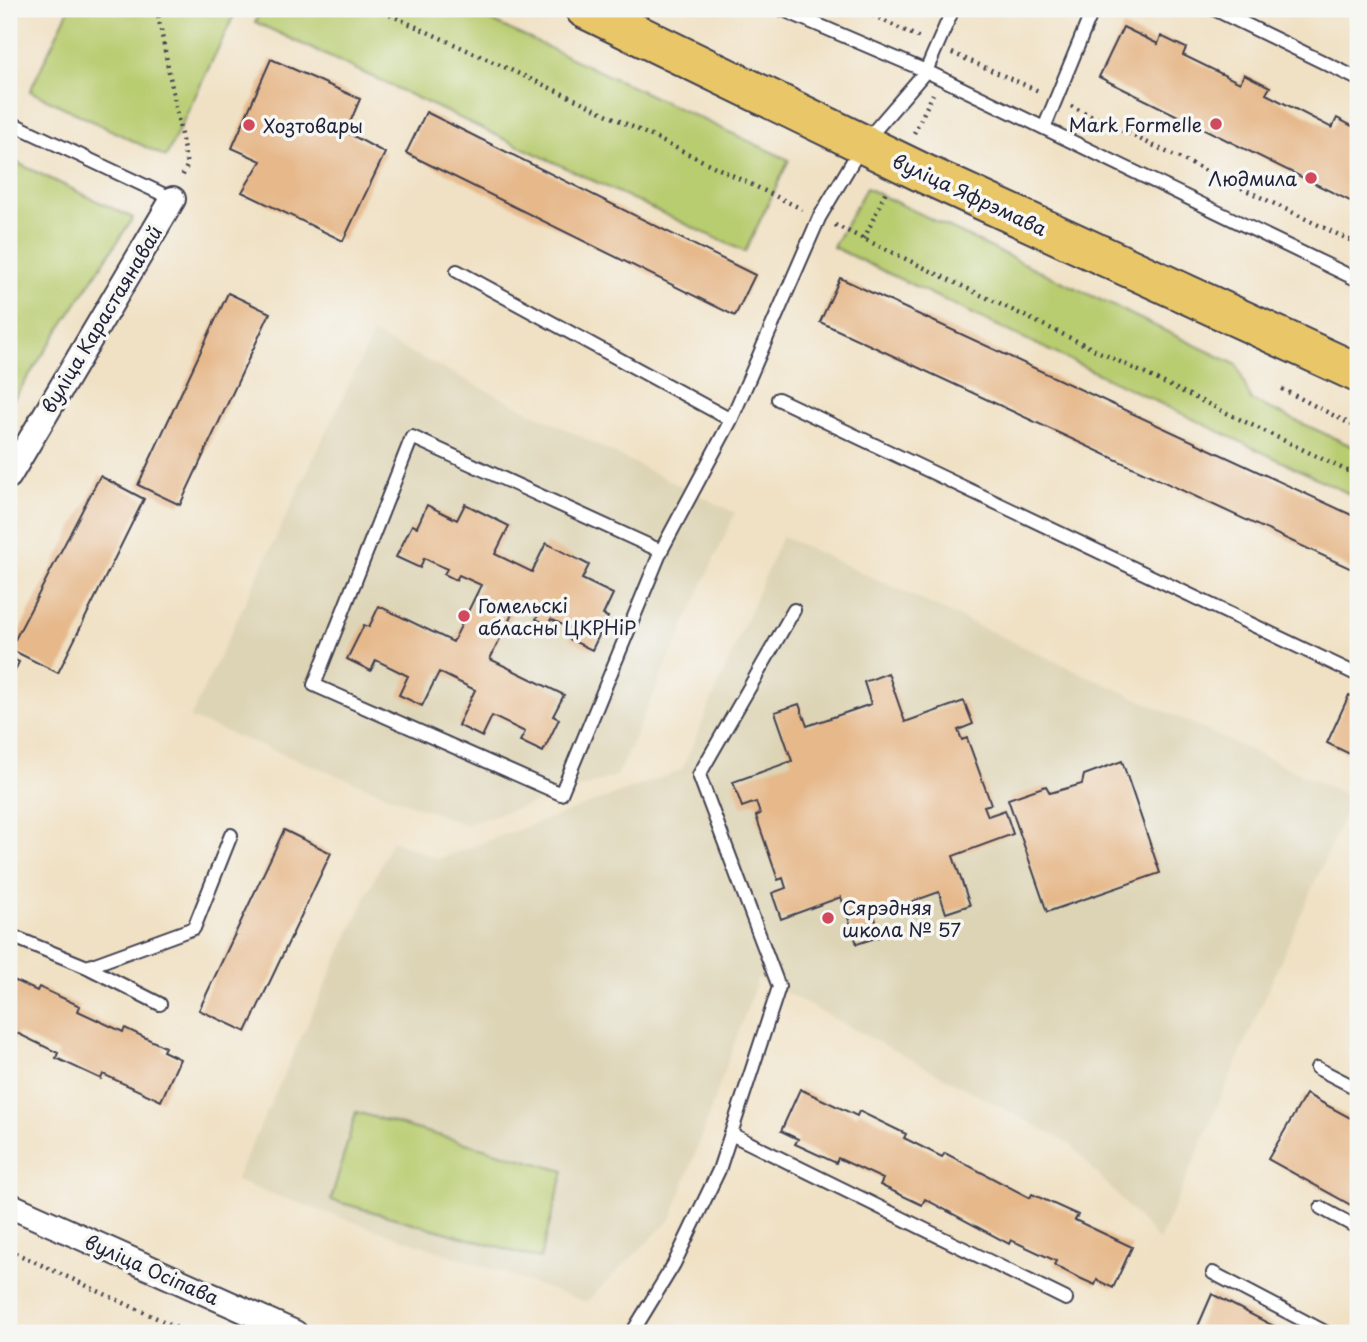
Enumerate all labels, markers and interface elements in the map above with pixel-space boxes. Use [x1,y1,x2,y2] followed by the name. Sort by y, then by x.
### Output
[1069,110,1202,138] place label: Mark Formelle
[263,111,363,139] place label: Хозтовары
[1208,116,1224,132] marker: Mark Formelle
[241,117,257,133] marker: Хозтовары
[888,146,1052,242] street label: вуліца Яфрэмава
[1208,164,1297,192] place label: Людмила
[1303,170,1319,186] marker: Людмила
[34,220,168,418] street label: вуліца Карастаянавай
[478,591,636,641] place label: Гомельскі абласны ЦКРНіР
[456,608,472,624] marker: Гомельскі абласны ЦКРНіР
[842,893,961,943] place label: Сярэдняя школа № 57
[820,910,836,926] marker: Сярэдняя школа № 57
[80,1227,224,1311] street label: вуліца Осіпава

